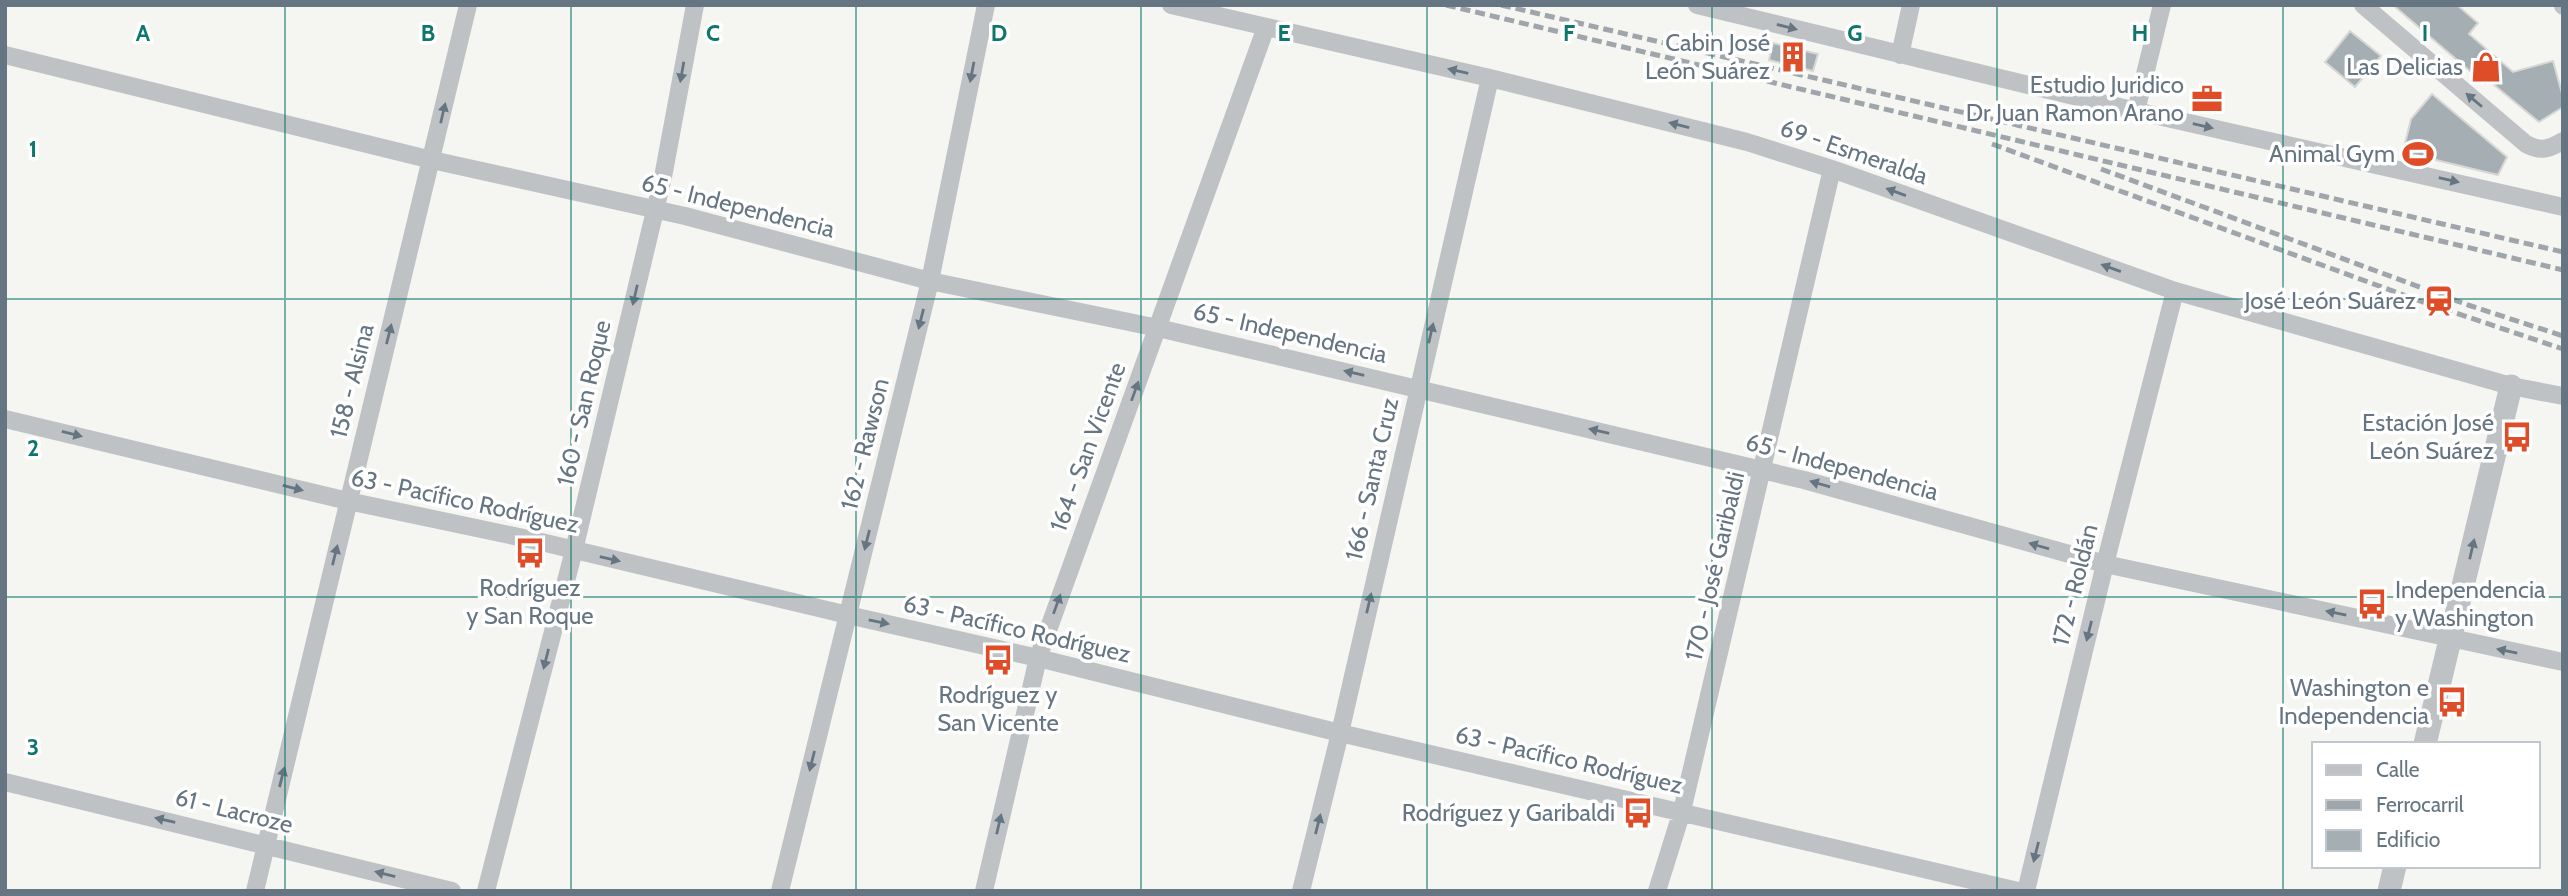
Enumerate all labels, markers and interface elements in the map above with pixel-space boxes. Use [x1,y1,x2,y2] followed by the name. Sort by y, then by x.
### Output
[136,19,151,47] text: A
[421,19,435,47] text: B
[706,19,720,47] text: C
[991,19,1007,47] text: D
[1277,19,1291,47] text: E
[1563,19,1575,47] text: F
[1847,19,1863,47] text: G
[2132,19,2148,47] text: H
[2422,19,2428,47] text: I
[1776,22,1798,33] one-way arrow
[1645,28,1770,85] place label: Cabin José León Suárez
[1776,40,1810,74] building icon: Cabin José León Suárez
[2469,50,2503,84] shop icon: Las Delicias
[2346,52,2463,81] place label: Las Delicias
[676,61,687,83] one-way arrow
[967,61,978,83] one-way arrow
[1447,65,1469,76] one-way arrow
[1966,70,2184,127] place label: Estudio Juridico Dr Juan Ramon Arano
[2190,82,2224,116] office icon: Estudio Juridico Dr Juan Ramon Arano
[2466,93,2483,108] one-way arrow
[437,102,448,124] one-way arrow
[1777,113,1932,190] street label: 69 - Esmeralda
[1668,119,1690,130] one-way arrow
[2192,120,2214,131] one-way arrow
[29,135,37,163] text: 1
[2401,137,2435,171] sports icon: Animal Gym
[2269,139,2395,168] place label: Animal Gym
[638,167,838,244] street label: 65 - Independencia
[2438,175,2460,186] one-way arrow
[1886,186,1907,197] one-way arrow
[2100,262,2121,273] one-way arrow
[629,284,640,306] one-way arrow
[2422,284,2456,318] station icon: José León Suárez
[2243,286,2416,315] place label: José León Suárez
[1190,296,1390,369] street label: 65 - Independencia
[915,308,926,330] one-way arrow
[550,317,617,488] street label: 160 - San Roque
[323,320,380,441] street label: 158 - Alsina
[1426,322,1437,344] one-way arrow
[384,323,395,345] one-way arrow
[1043,358,1132,535] street label: 164 - San Vicente
[1343,367,1365,378] one-way arrow
[834,375,895,513] street label: 162 - Rawson
[1129,380,1140,401] one-way arrow
[1339,395,1404,563] street label: 166 - Santa Cruz
[2362,408,2494,465] place label: Estación José León Suárez
[2500,420,2534,454] bus stop icon: Estación José León Suárez
[1588,425,1610,436] one-way arrow
[1743,427,1942,506] street label: 65 - Independencia
[61,429,83,440] one-way arrow
[27,434,39,462] text: 2
[349,462,582,539] street label: 63 - Pacífico Rodríguez
[1679,469,1750,663] street label: 170 - José Garibaldi
[1809,479,1830,489] one-way arrow
[282,483,304,494] one-way arrow
[2045,521,2104,649] street label: 172 - Roldán
[861,529,872,551] one-way arrow
[513,536,547,570] bus stop icon: Rodríguez y San Roque
[2467,538,2478,560] one-way arrow
[2028,540,2050,551] one-way arrow
[330,544,341,566] one-way arrow
[600,553,622,564] one-way arrow
[466,573,594,630] place label: Rodríguez y San Roque
[2395,575,2546,632] place label: Independencia y Washington
[2355,587,2389,621] bus stop icon: Independencia y Washington
[901,588,1133,669] street label: 63 - Pacífico Rodríguez
[1364,592,1375,614] one-way arrow
[1051,594,1062,615] one-way arrow
[2325,607,2347,618] one-way arrow
[869,617,891,628] one-way arrow
[2083,620,2094,642] one-way arrow
[981,643,1015,677] bus stop icon: Rodríguez y San Vicente
[2496,645,2518,656] one-way arrow
[540,648,551,670] one-way arrow
[2278,673,2429,730] place label: Washington e Independencia
[937,680,1059,737] place label: Rodríguez y San Vicente
[2435,685,2469,719] bus stop icon: Washington e Independencia
[1453,719,1685,800] street label: 63 - Pacífico Rodríguez
[27,733,39,761] text: 3
[2312,742,2540,868] legend
[806,750,817,772] one-way arrow
[2376,757,2420,782] text: Calle
[277,765,288,787] one-way arrow
[172,782,296,839] street label: 61 - Lacroze
[2376,792,2464,817] text: Ferrocarril
[1621,796,1655,830] bus stop icon: Rodríguez y Garibaldi
[1402,798,1615,827] place label: Rodríguez y Garibaldi
[994,813,1005,835] one-way arrow
[1312,813,1323,835] one-way arrow
[153,814,175,825] one-way arrow
[2376,827,2440,852] text: Edificio
[2030,841,2041,863] one-way arrow
[374,868,396,879] one-way arrow

